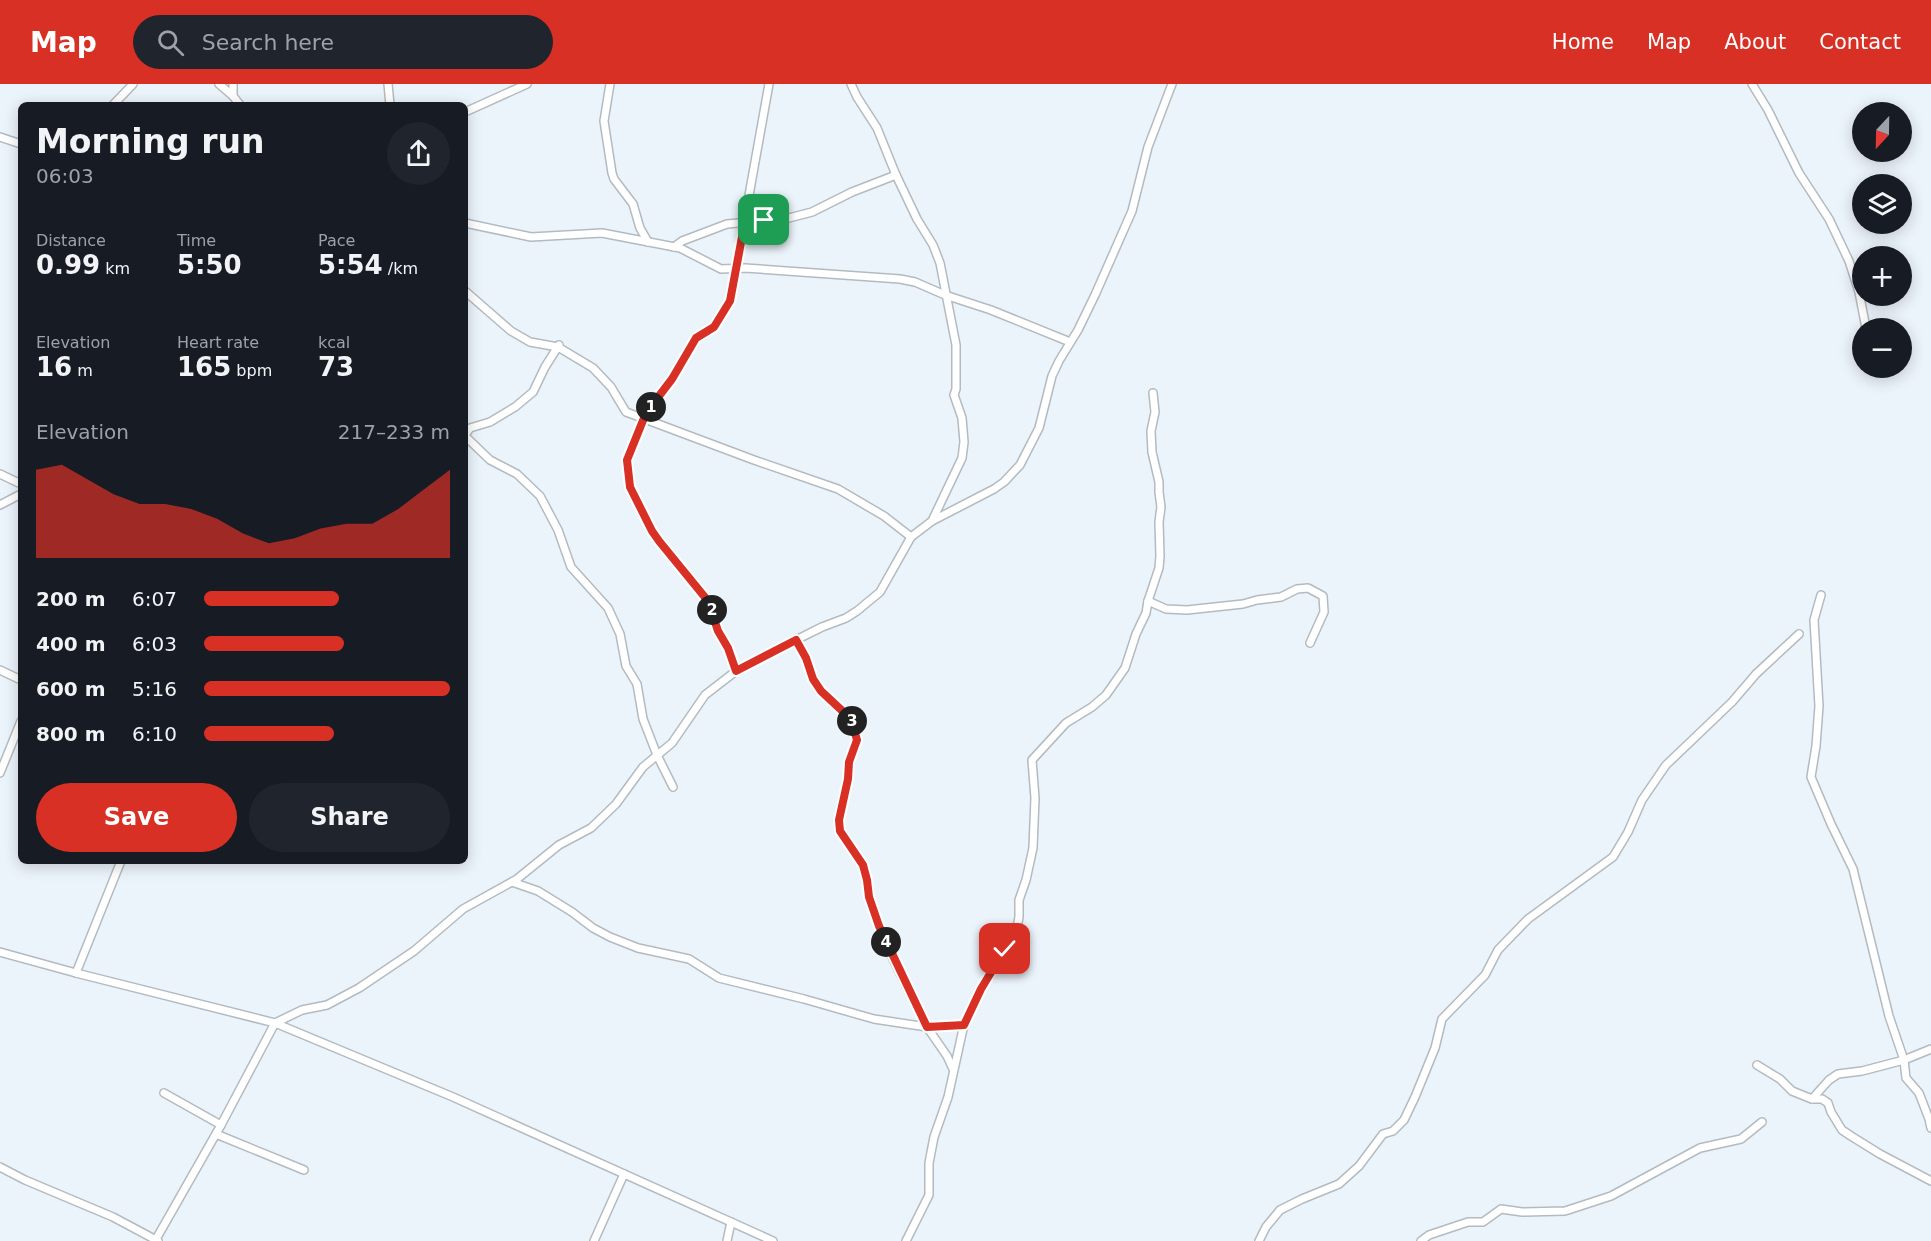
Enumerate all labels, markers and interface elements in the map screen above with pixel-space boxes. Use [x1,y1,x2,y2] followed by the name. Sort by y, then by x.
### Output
[133,15,553,69] search box
[30,26,97,59] text: Map
[154,26,187,59] icon: search
[202,30,334,55] text: Search here
[1552,30,1614,54] text: Home
[1647,30,1691,54] text: Map
[1724,30,1786,54] text: About
[1819,30,1901,54] text: Contact
[1852,102,1912,162] north arrow
[1852,102,1912,378] map controls
[36,122,264,161] text: Morning run
[387,122,450,185] button: share
[36,164,94,188] text: 06:03
[1852,174,1912,234] button: layers
[738,194,789,245] pin
[747,203,780,236] icon: arrive
[36,231,106,250] text: Distance
[177,231,216,250] text: Time
[318,231,355,250] text: Pace
[1852,246,1912,306] button: +
[36,250,100,280] text: 0.99
[177,250,242,280] text: 5:50
[318,250,383,280] text: 5:54
[100,259,130,278] text: km
[383,259,418,278] text: /km
[1852,318,1912,378] button: −
[36,333,110,352] text: Elevation
[177,333,259,352] text: Heart rate
[318,333,350,352] text: kcal
[36,352,72,382] text: 16
[177,352,231,382] text: 165
[318,352,354,382] text: 73
[72,361,93,380] text: m
[231,361,272,380] text: bpm
[636,392,666,422] pin: 1
[645,397,657,416] text: 1
[36,420,129,444] text: Elevation
[338,420,450,444] text: 217–233 m
[36,587,106,611] text: 200 m
[132,587,177,611] text: 6:07
[697,595,727,625] pin: 2
[706,600,718,619] text: 2
[36,632,106,656] text: 400 m
[132,632,177,656] text: 6:03
[36,677,106,701] text: 600 m
[132,677,177,701] text: 5:16
[837,706,867,736] pin: 3
[846,711,858,730] text: 3
[36,722,106,746] text: 800 m
[132,722,177,746] text: 6:10
[36,783,237,852] button: Save
[249,783,450,852] button: Share
[979,923,1030,974] pin
[871,927,901,957] pin: 4
[880,932,892,951] text: 4
[988,932,1021,965] icon: check

